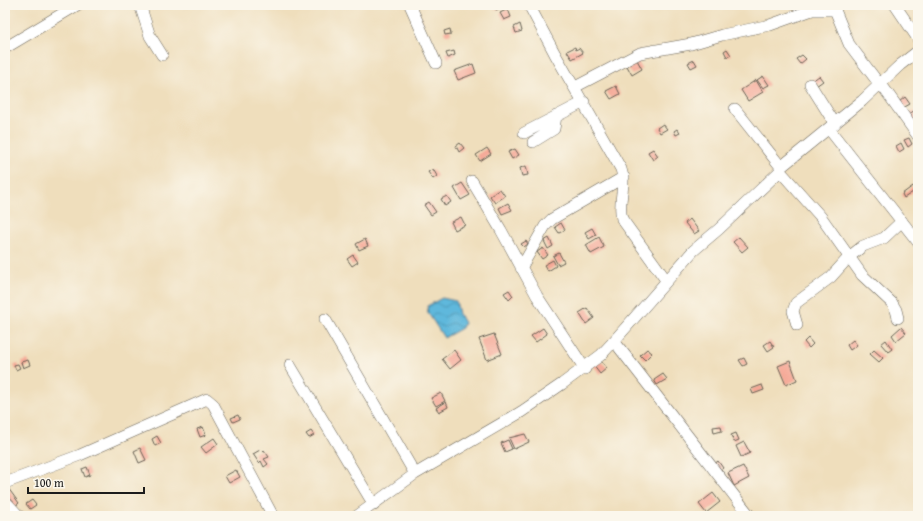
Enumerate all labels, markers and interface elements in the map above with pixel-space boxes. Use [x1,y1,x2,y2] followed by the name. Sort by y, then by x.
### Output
[28,469,144,495] scale bar
[34,474,64,491] text: 100 m

